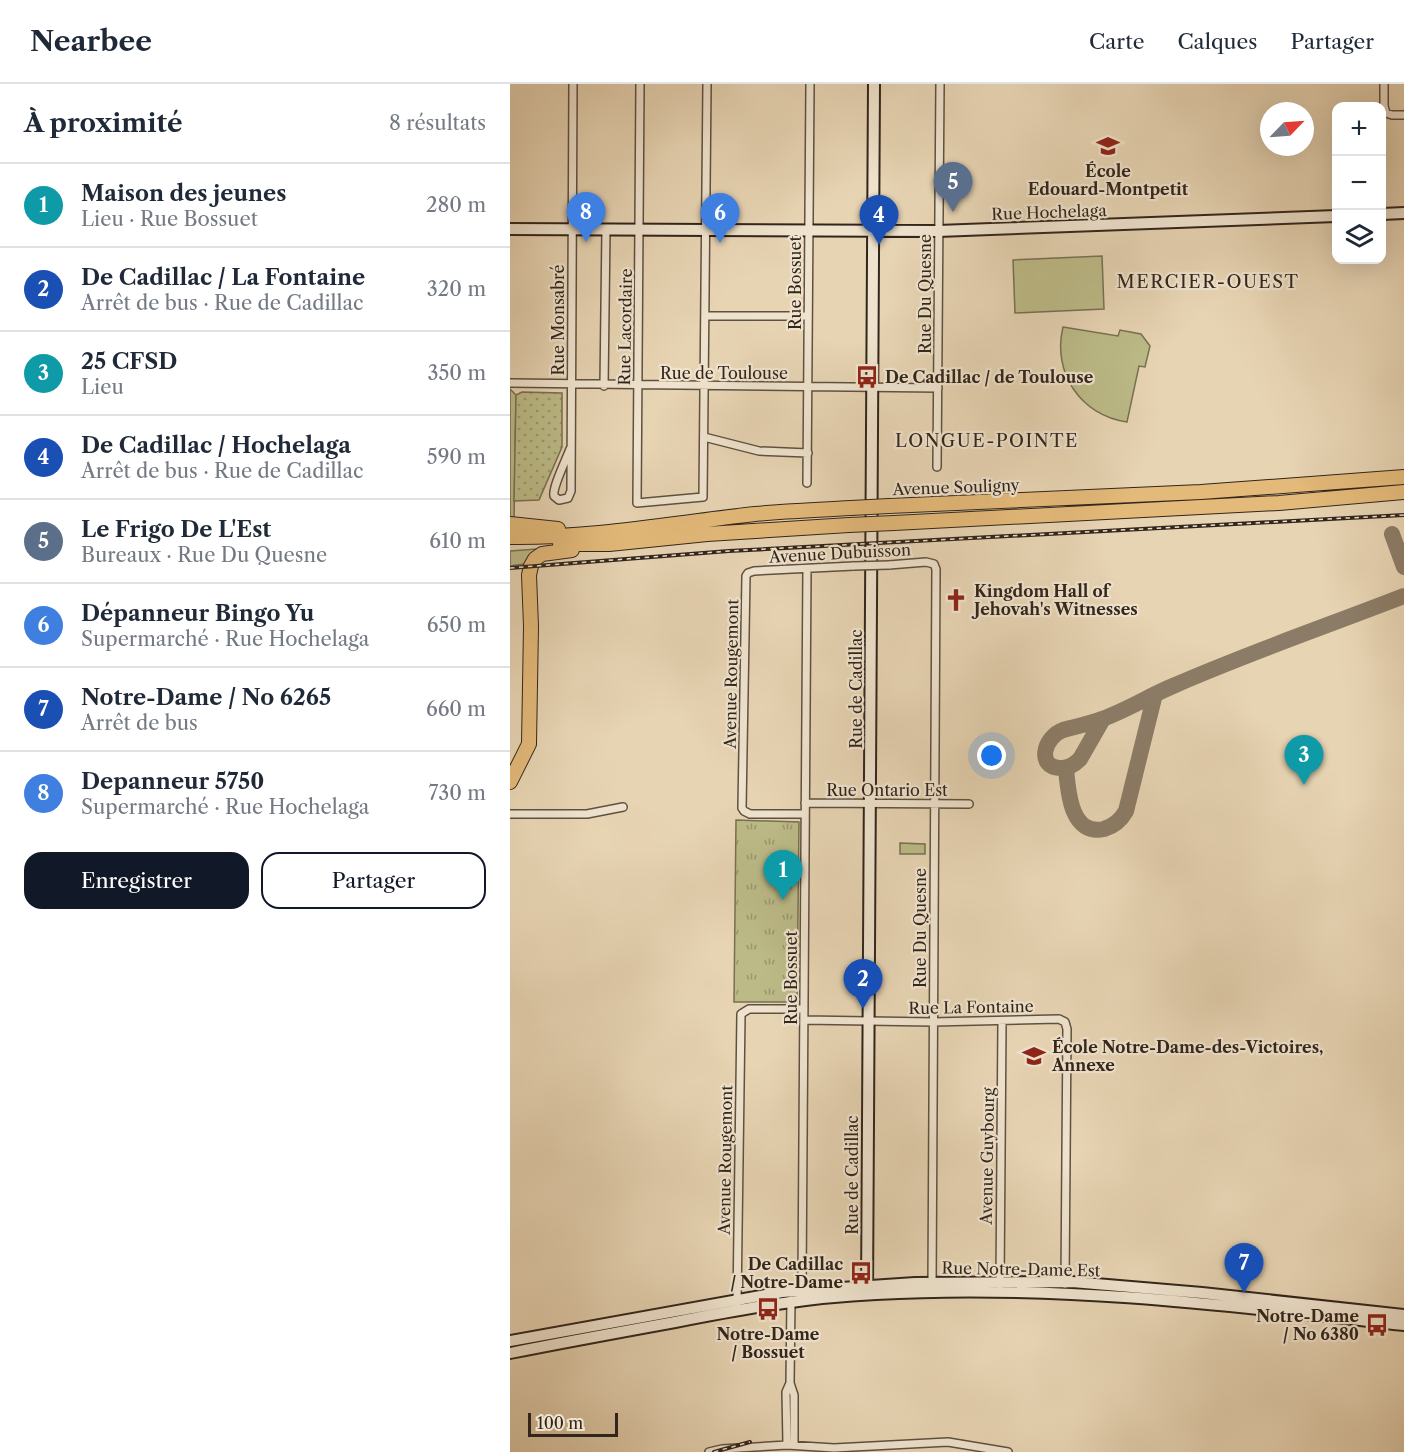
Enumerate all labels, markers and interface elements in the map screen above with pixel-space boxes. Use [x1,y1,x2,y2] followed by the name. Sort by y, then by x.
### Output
[30,24,152,58] text: Nearbee
[1089,29,1144,54] text: Carte
[1177,29,1257,54] text: Calques
[1290,29,1374,54] text: Partager
[1260,102,1314,156] north arrow
[1332,102,1386,264] map controls
[1332,102,1386,156] button: +
[24,107,183,139] text: À proximité
[389,111,486,135] text: 8 résultats
[1095,133,1121,159] school or university icon: École Edouard-Montpetit
[1332,156,1386,210] button: −
[1028,161,1189,199] place label: École Edouard-Montpetit
[934,162,972,212] pin: 5
[81,180,286,207] text: Maison des jeunes
[566,192,606,242] pin: 8
[39,193,48,217] text: 1
[426,193,486,217] text: 280 m
[700,194,740,243] pin: 6
[860,196,898,245] pin: 4
[991,200,1108,224] street label: Rue Hochelaga
[81,207,258,231] text: Lieu · Rue Bossuet
[1332,210,1386,264] button: layers
[915,234,935,354] street label: Rue Du Quesne
[785,236,805,330] street label: Rue Bossuet
[81,264,365,291] text: De Cadillac / La Fontaine
[548,265,568,375] street label: Rue Monsabré
[614,268,636,386] street label: Rue Lacordaire
[1117,271,1299,293] district label: MERCIER-OUEST
[38,277,49,301] text: 2
[427,277,486,301] text: 320 m
[81,291,363,315] text: Arrêt de bus · Rue de Cadillac
[81,348,177,375] text: 25 CFSD
[38,361,49,385] text: 3
[428,361,486,385] text: 350 m
[660,363,788,383] street label: Rue de Toulouse
[854,364,880,390] bus stop icon: De Cadillac / de Toulouse
[885,367,1094,387] place label: De Cadillac / de Toulouse
[81,375,124,399] text: Lieu
[895,430,1079,452] district label: LONGUE-POINTE
[81,432,351,459] text: De Cadillac / Hochelaga
[38,445,49,469] text: 4
[427,445,486,469] text: 590 m
[81,459,363,483] text: Arrêt de bus · Rue de Cadillac
[891,475,1021,499] street label: Avenue Souligny
[81,516,271,543] text: Le Frigo De L'Est
[38,529,49,553] text: 5
[429,529,486,553] text: 610 m
[768,539,911,567] street label: Avenue Dubuisson
[81,543,327,567] text: Bureaux · Rue Du Quesne
[971,581,1138,619] place label: Kingdom Hall of Jehovah's Witnesses
[943,587,969,613] church icon: Kingdom Hall of Jehovah's Witnesses
[720,598,742,750] street label: Avenue Rougemont
[81,600,314,627] text: Dépanneur Bingo Yu
[38,613,49,637] text: 6
[427,613,486,637] text: 650 m
[81,627,369,651] text: Supermarché · Rue Hochelaga
[846,629,866,749] street label: Rue de Cadillac
[81,684,331,711] text: Notre-Dame / No 6265
[38,697,49,721] text: 7
[426,697,486,721] text: 660 m
[81,711,198,735] text: Arrêt de bus
[1284,736,1324,785] pin: 3
[977,741,1006,770] your location
[81,768,264,795] text: Depanneur 5750
[826,780,948,800] street label: Rue Ontario Est
[37,781,50,805] text: 8
[429,781,486,805] text: 730 m
[81,795,369,819] text: Supermarché · Rue Hochelaga
[764,850,802,900] pin: 1
[24,852,249,909] button: Enregistrer
[261,852,486,909] button: Partager
[910,868,930,988] street label: Rue Du Quesne
[781,931,801,1025] street label: Rue Bossuet
[844,960,882,1009] pin: 2
[908,996,1034,1018] street label: Rue La Fontaine
[1051,1037,1324,1075] place label: École Notre-Dame-des-Victoires, Annexe
[1021,1043,1047,1069] school or university icon: École Notre-Dame-des-Victoires, Annexe
[714,1084,736,1236] street label: Avenue Rougemont
[976,1087,998,1226] street label: Avenue Guybourg
[842,1115,862,1235] street label: Rue de Cadillac
[1224,1244,1264,1293] pin: 7
[730,1254,843,1292] place label: De Cadillac / Notre-Dame
[941,1258,1101,1280] street label: Rue Notre-Dame Est
[848,1260,874,1286] bus stop icon: De Cadillac / Notre-Dame
[755,1296,781,1322] bus stop icon: Notre-Dame / Bossuet
[1256,1306,1359,1344] place label: Notre-Dame / No 6380
[1364,1312,1390,1338] bus stop icon: Notre-Dame / No 6380
[717,1324,820,1362] place label: Notre-Dame / Bossuet
[528,1410,618,1438] scale bar
[537,1413,583,1433] text: 100 m

